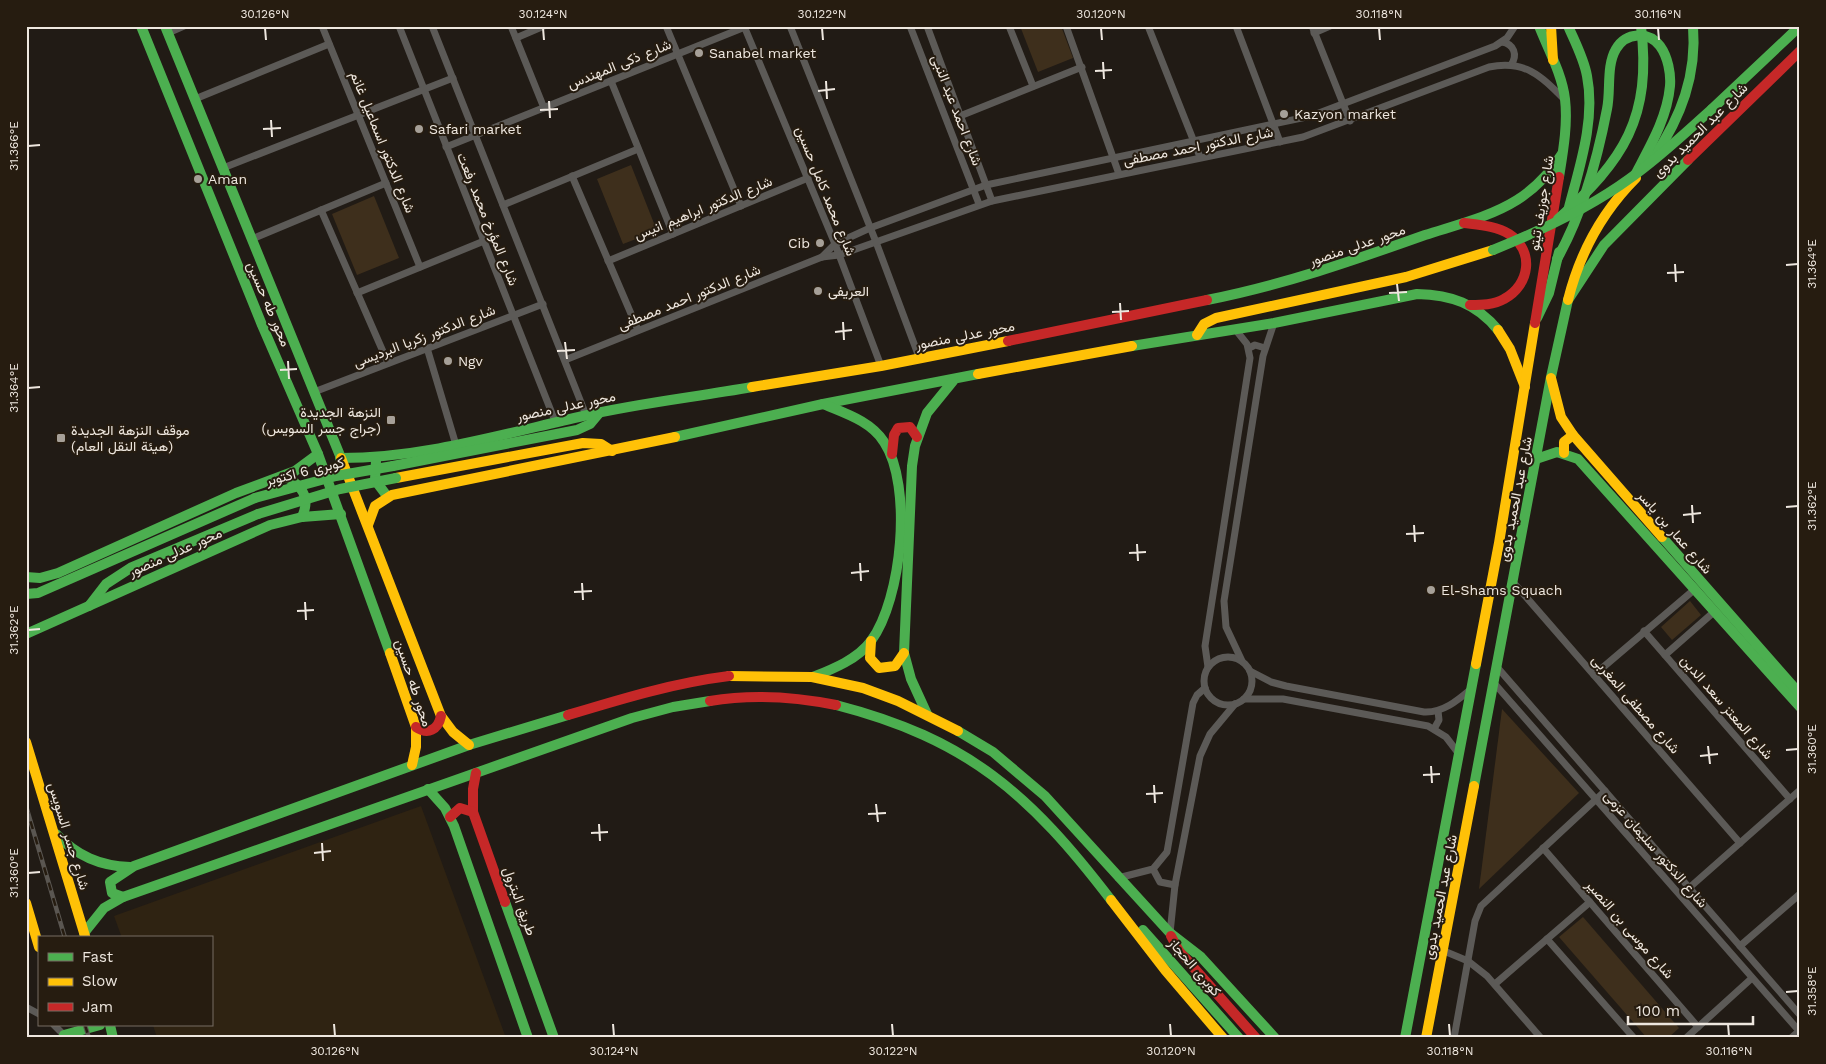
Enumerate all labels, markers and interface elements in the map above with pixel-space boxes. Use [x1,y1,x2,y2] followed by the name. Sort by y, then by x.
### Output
[240,7,290,21] text: 30.126°N
[519,7,567,21] text: 30.124°N
[798,7,846,21] text: 30.122°N
[1076,7,1126,21] text: 30.120°N
[1355,7,1403,21] text: 30.118°N
[1635,7,1681,21] text: 30.116°N
[565,36,674,95] street label: شارع ذكى المهندس
[709,45,816,61] place label: Sanabel market
[693,47,705,59] marker: Sanabel market
[926,52,986,169] street label: شارع احمد عبد النبى
[344,69,419,216] street label: شارع الدكتور اسماعيل غانم
[1649,79,1753,183] street label: شارع عبد الحميد بدوى
[1294,106,1396,122] place label: Kazyon market
[1278,108,1290,120] marker: Kazyon market
[7,121,21,171] text: 31.366°E
[429,121,521,137] place label: Safari market
[413,123,425,135] marker: Safari market
[790,124,859,259] street label: شارع محمد كامل حسين
[1122,124,1275,171] street label: شارع الدكتور احمد مصطفى
[451,150,522,289] street label: شارع المؤرخ محمد رفعت
[1526,154,1559,252] street label: شارع جوزيف تيتو
[208,171,247,187] place label: Aman
[192,173,204,185] marker: Aman
[632,173,776,246] street label: شارع الدكتور ابراهيم انيس
[1306,221,1408,270] street label: محور عدلى منصور
[788,235,810,251] place label: Cib
[814,237,826,249] marker: Cib
[1805,239,1819,289] text: 31.364°E
[243,259,294,349] street label: محور طه حسين
[615,261,764,336] street label: شارع الدكتور احمد مصطفى
[828,283,869,300] place label: العريفى
[812,285,824,297] marker: العريفى
[351,301,498,373] street label: شارع الدكتور زكريا البرديسى
[913,318,1016,354] street label: محور عدلى منصور
[458,353,484,369] place label: Ngv
[442,355,454,367] marker: Ngv
[7,363,21,413] text: 31.364°E
[514,388,617,425] street label: محور عدلى منصور
[262,404,381,439] place label: النزهة الجديدة (جراج جسر السويس)
[385,414,397,426] marker: النزهة الجديدة (جراج جسر السويس)
[71,422,190,455] place label: موقف النزهة الجديدة (هيئة النقل العام)
[55,432,67,444] marker: موقف النزهة الجديدة (هيئة النقل العام)
[1495,435,1538,563] street label: شارع عبد الحميد بدوى
[263,454,346,490] street label: كوبرى 6 اكتوبر
[1805,481,1819,531] text: 31.362°E
[1632,486,1715,579] street label: شارع عمار بن ياسر
[125,524,225,581] street label: محور عدلى منصور
[1441,582,1562,598] place label: El-Shams Squach
[1425,584,1437,596] marker: El-Shams Squach
[7,605,21,655] text: 31.362°E
[391,637,436,729] street label: محور طه حسين
[1586,651,1683,759] street label: شارع مصطفى المغربى
[1675,652,1777,764] street label: شارع المعتز سعد الدين
[1805,724,1819,774] text: 31.360°E
[42,780,93,892] street label: شارع جسر السويس
[1599,787,1711,913] street label: شارع الدكتور سليمان عزمى
[1420,833,1463,961] street label: شارع عبد الحميد بدوى
[7,848,21,898] text: 31.360°E
[498,864,540,938] street label: طريق البترول
[1580,876,1677,984] street label: شارع موسى بن النصير
[1164,934,1224,1000] street label: كوبرى الحجاز
[38,936,212,1026] legend
[82,948,114,966] text: Fast
[1805,966,1819,1016] text: 31.358°E
[82,972,118,990] text: Slow
[1628,994,1754,1026] scale bar
[82,998,113,1016] text: Jam
[1636,1002,1680,1020] text: 100 m
[310,1044,360,1058] text: 30.126°N
[590,1044,638,1058] text: 30.124°N
[869,1044,917,1058] text: 30.122°N
[1146,1044,1196,1058] text: 30.120°N
[1426,1044,1474,1058] text: 30.118°N
[1706,1044,1752,1058] text: 30.116°N

